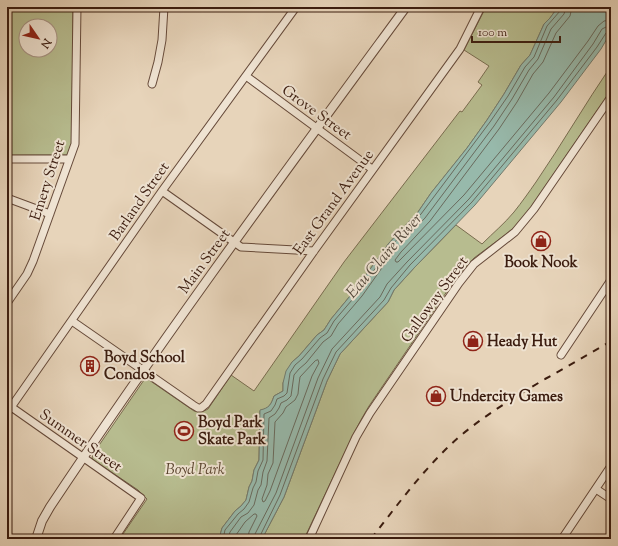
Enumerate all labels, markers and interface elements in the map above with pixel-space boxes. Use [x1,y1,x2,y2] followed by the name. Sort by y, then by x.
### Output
[18,18,58,58] north arrow
[472,18,560,44] scale bar
[478,24,507,42] text: 100 m
[36,34,55,51] text: N
[277,81,355,146] street label: Grove Street
[26,138,71,223] street label: Emery Street
[289,146,380,260] street label: East Grand Avenue
[105,158,175,246] street label: Barland Street
[341,209,429,304] water label: Eau Claire River
[174,225,236,299] street label: Main Street
[530,230,552,252] shop icon: Book Nook
[397,252,474,348] street label: Galloway Street
[504,253,579,274] place label: Book Nook
[462,330,484,352] shop icon: Heady Hut
[487,332,558,353] place label: Heady Hut
[104,348,186,386] place label: Boyd School Condos
[79,355,101,377] building icon: Boyd School Condos
[425,385,447,407] shop icon: Undercity Games
[450,387,563,408] place label: Undercity Games
[34,405,126,478] street label: Summer Street
[198,413,267,451] place label: Boyd Park Skate Park
[173,420,195,442] sports icon: Boyd Park Skate Park
[165,460,225,481] park label: Boyd Park

